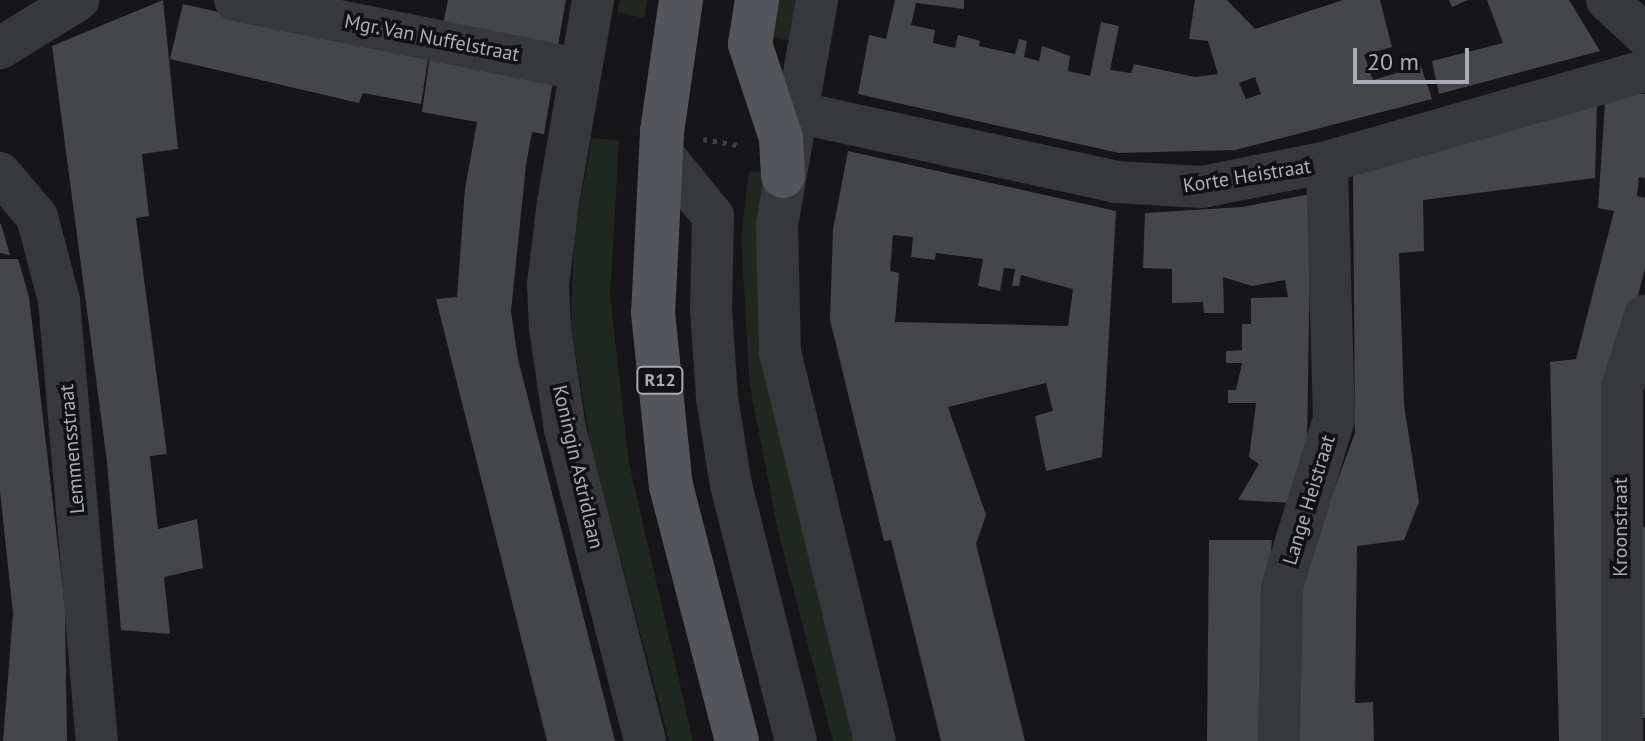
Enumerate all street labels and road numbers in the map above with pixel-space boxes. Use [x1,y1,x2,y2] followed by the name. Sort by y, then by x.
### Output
[341,9,523,67] street label: Mgr. Van Nuffelstraat
[1181,154,1313,198] street label: Korte Heistraat
[636,366,684,394] road number: R12
[547,382,609,552] street label: Koningin Astridlaan
[54,383,90,515] street label: Lemmensstraat
[1278,432,1340,568] street label: Lange Heistraat
[1608,477,1632,577] street label: Kroonstraat

